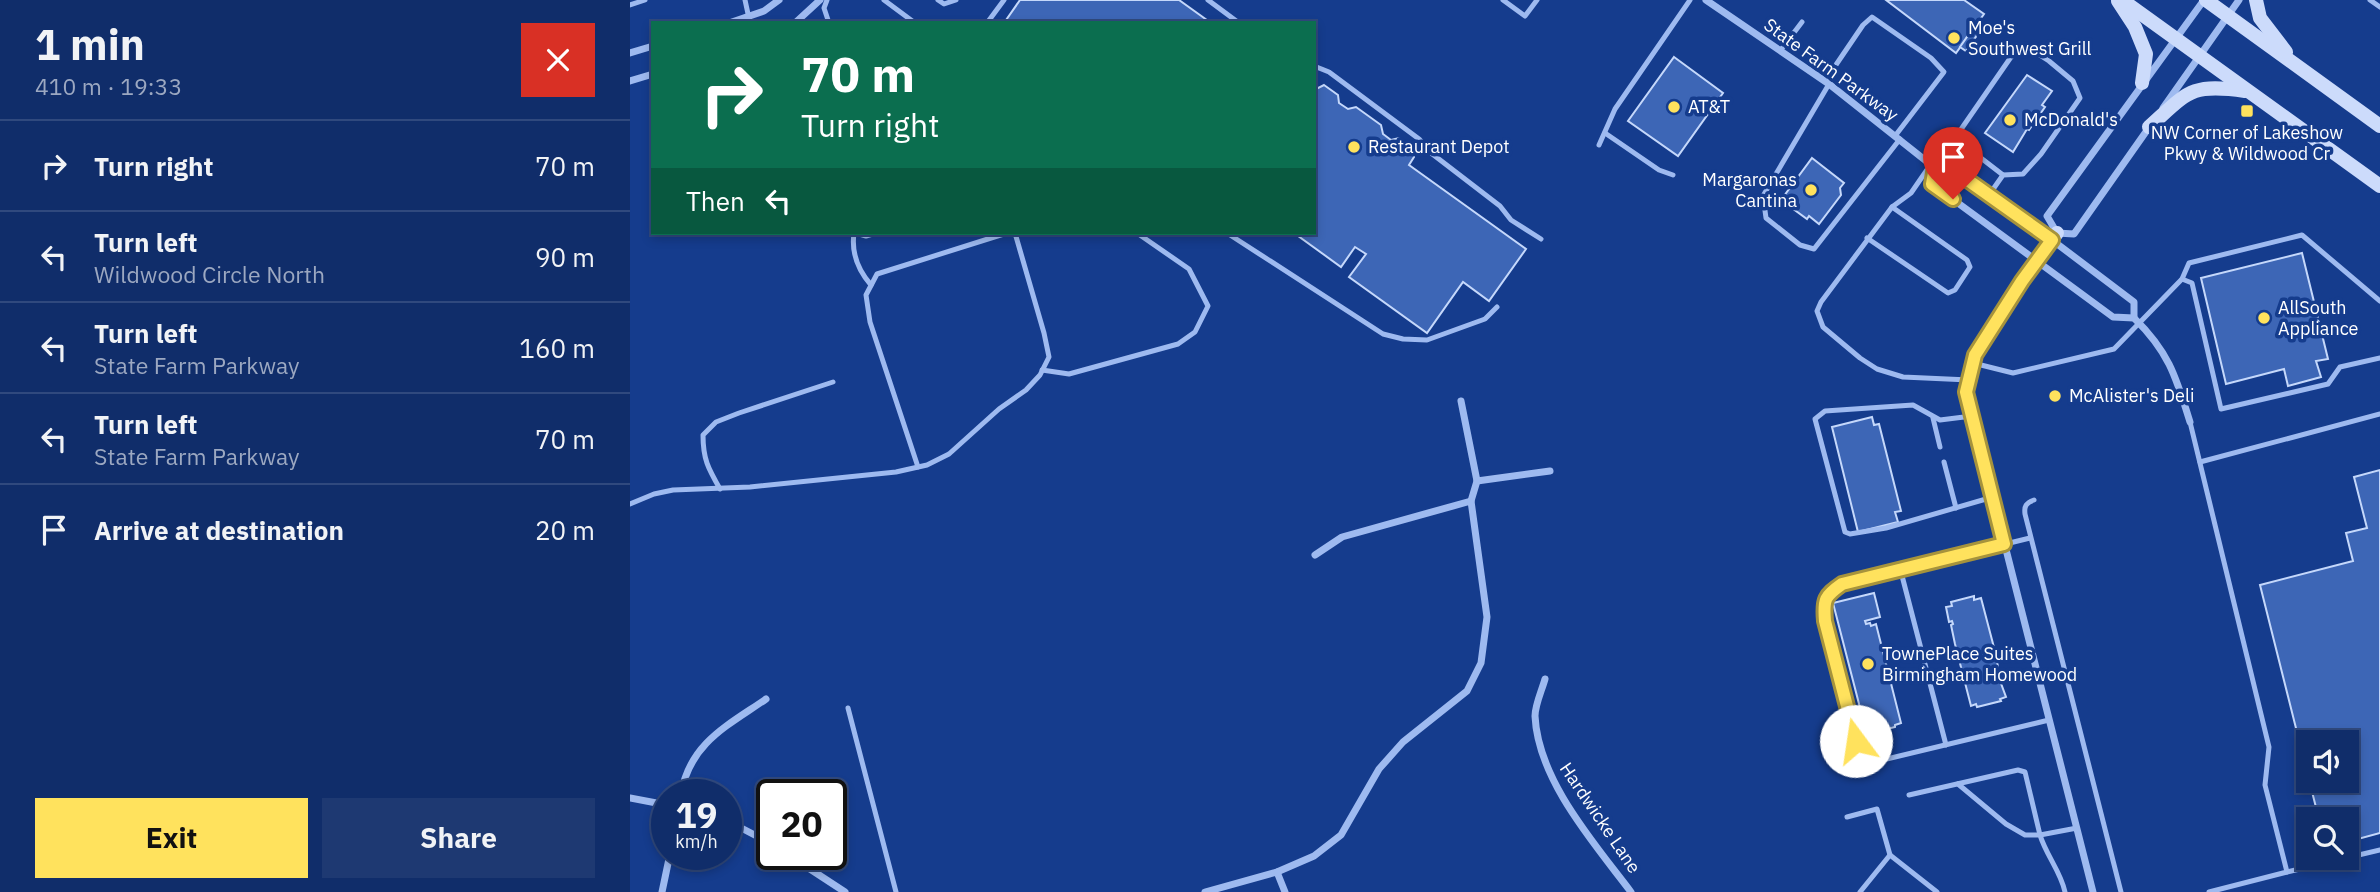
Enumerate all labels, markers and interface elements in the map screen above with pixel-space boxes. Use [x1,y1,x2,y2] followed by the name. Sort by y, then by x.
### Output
[1759,13,1903,126] street label: State Farm Parkway
[1968,16,2091,60] place label: Moe's Southwest Grill
[35,17,145,72] text: 1 min
[521,23,595,97] button: close
[1946,30,1962,46] marker: Moe's Southwest Grill
[801,42,915,105] text: 70 m
[686,49,777,140] icon: right
[35,71,182,101] text: 410 m · 19:33
[1688,95,1730,118] place label: AT&T
[1666,99,1682,115] marker: AT&T
[2239,103,2255,119] marker: NW Corner of Lakeshow Pkwy & Wildwood Cr
[801,104,939,146] text: Turn right
[2024,108,2118,131] place label: McDonald's
[2002,112,2018,128] marker: McDonald's
[2151,121,2343,165] place label: NW Corner of Lakeshow Pkwy & Wildwood Cr
[1923,127,1983,199] pin
[1368,135,1510,158] place label: Restaurant Depot
[1934,138,1972,176] icon: arrive
[1346,139,1362,155] marker: Restaurant Depot
[35,147,73,185] icon: right
[94,149,213,183] text: Turn right
[535,149,595,183] text: 70 m
[1702,168,1797,212] place label: Margaronas Cantina
[759,182,797,220] icon: left
[1803,182,1819,198] marker: Margaronas Cantina
[686,184,745,218] text: Then
[94,225,197,259] text: Turn left
[35,238,73,276] icon: left
[535,240,595,274] text: 90 m
[94,259,325,289] text: Wildwood Circle North
[2278,296,2359,340] place label: AllSouth Appliance
[2256,310,2272,326] marker: AllSouth Appliance
[94,316,197,350] text: Turn left
[35,329,73,367] icon: left
[519,331,595,365] text: 160 m
[94,350,300,380] text: State Farm Parkway
[2069,384,2194,407] place label: McAlister's Deli
[2047,388,2063,404] marker: McAlister's Deli
[94,407,197,441] text: Turn left
[35,420,73,458] icon: left
[535,422,595,456] text: 70 m
[94,441,300,471] text: State Farm Parkway
[35,511,73,549] icon: arrive
[94,513,344,547] text: Arrive at destination
[535,513,595,547] text: 20 m
[1882,642,2077,686] place label: TownePlace Suites Birmingham Homewood
[1860,656,1876,672] marker: TownePlace Suites Birmingham Homewood
[1819,704,1893,778] position arrow
[2296,730,2359,870] map controls
[2296,730,2359,793] button: sound
[1555,758,1646,878] street label: Hardwicke Lane
[756,779,847,870] speed limit sign: 20
[675,792,718,838] text: 19
[35,798,308,878] button: Exit
[322,798,595,878] button: Share
[2296,807,2359,870] button: search
[675,830,718,853] text: km/h

